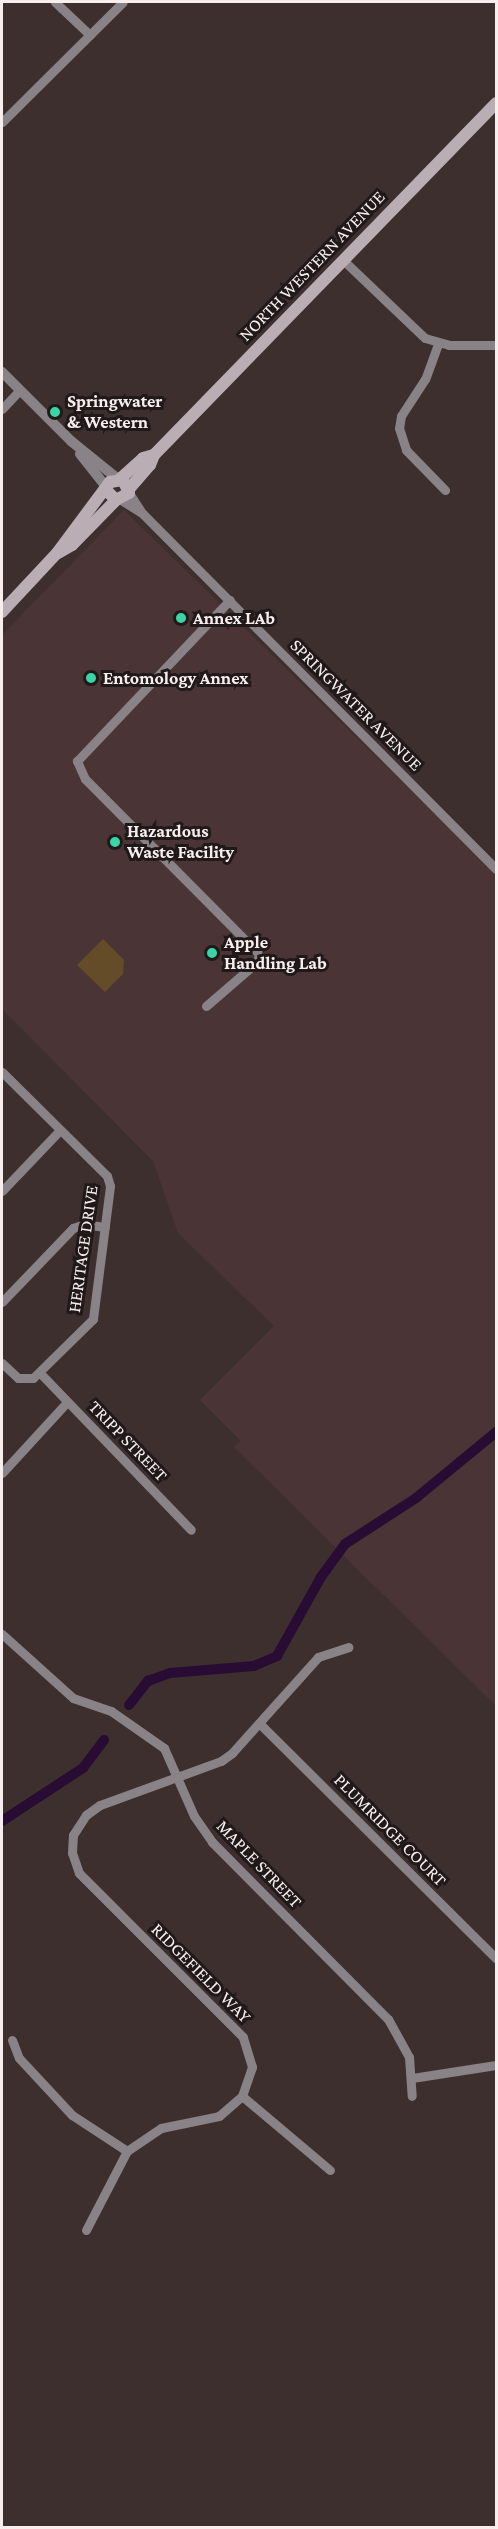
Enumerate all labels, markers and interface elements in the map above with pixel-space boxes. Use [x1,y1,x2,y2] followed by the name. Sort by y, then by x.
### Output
[234,186,390,346] street label: NORTH WESTERN AVENUE
[67,391,163,434] place label: Springwater & Western
[48,405,62,419] marker: Springwater & Western
[193,607,275,629] place label: Annex LAb
[174,611,188,625] marker: Annex LAb
[286,635,426,775] street label: SPRINGWATER AVENUE
[103,667,248,689] place label: Entomology Annex
[84,671,98,685] marker: Entomology Annex
[127,821,234,864] place label: Hazardous Waste Facility
[108,835,122,849] marker: Hazardous Waste Facility
[224,932,327,974] place label: Apple Handling Lab
[205,946,219,960] marker: Apple Handling Lab
[63,1184,103,1314] street label: HERITAGE DRIVE
[84,1396,172,1486] street label: TRIPP STREET
[329,1769,451,1891] street label: PLUMRIDGE COURT
[212,1816,306,1912] street label: MAPLE STREET
[147,1919,255,2027] street label: RIDGEFIELD WAY

